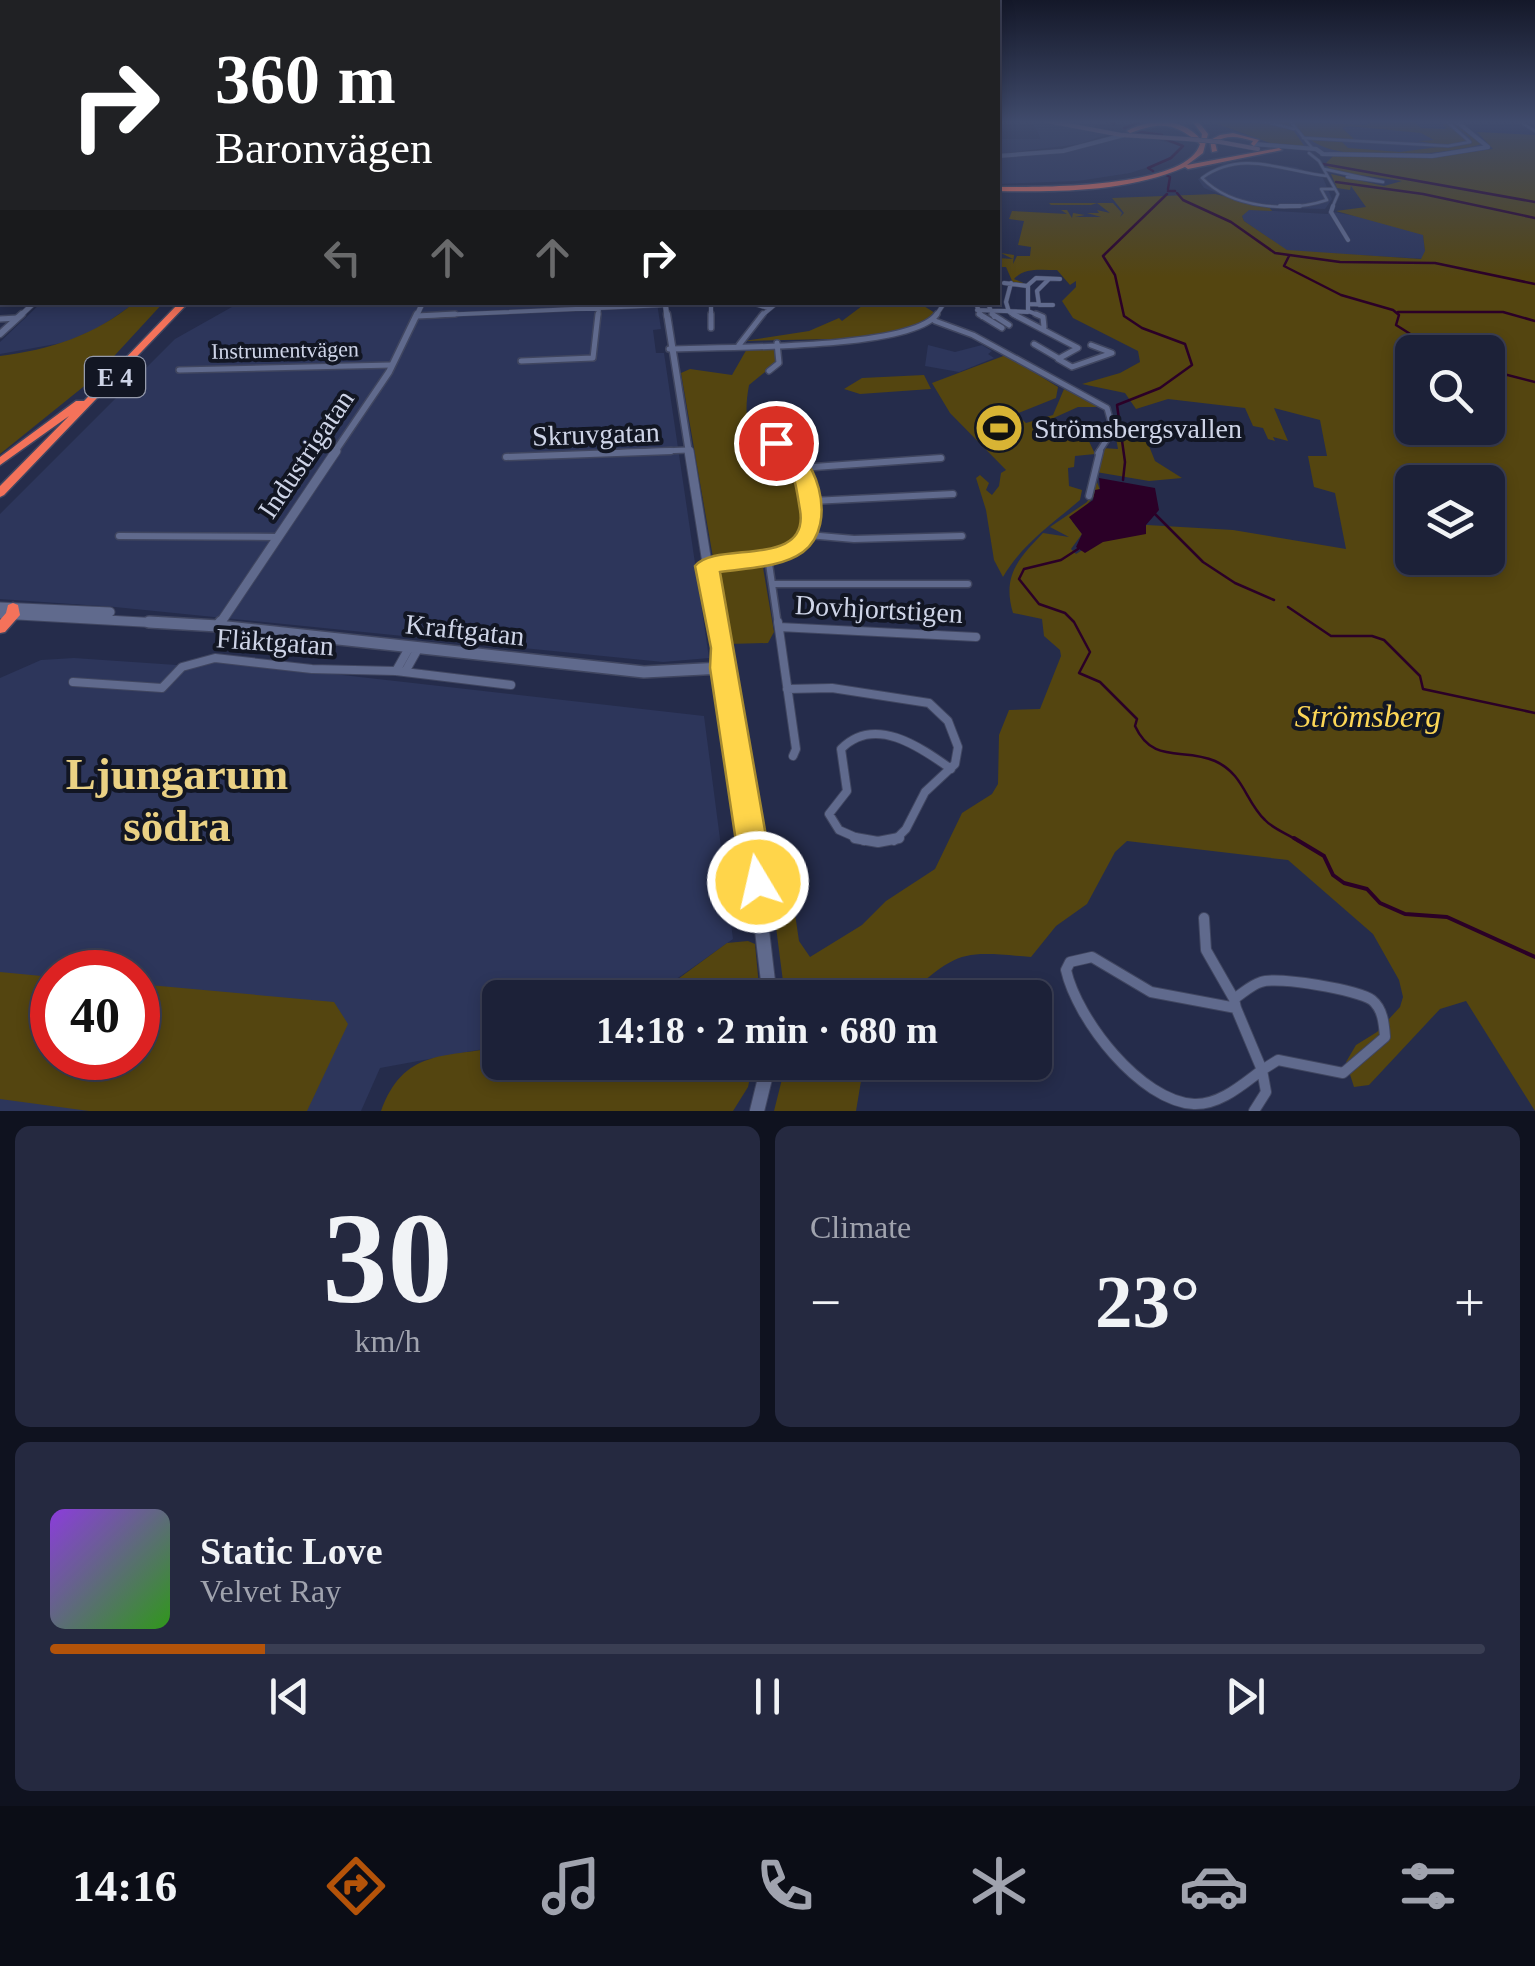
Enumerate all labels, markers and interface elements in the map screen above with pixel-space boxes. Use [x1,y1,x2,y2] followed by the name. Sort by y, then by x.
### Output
[50,40,180,170] icon: right
[215,41,396,118] text: 360 m
[215,123,432,173] text: Baronvägen
[315,230,370,285] icon: left
[420,230,475,285] icon: ahead
[525,230,580,285] icon: ahead
[630,230,685,285] icon: right
[1395,335,1505,575] map controls
[1395,335,1505,445] button: search
[211,336,359,364] street label: Instrumentvägen
[85,357,145,397] road number: E 4
[252,384,360,524] street label: Industrigatan
[734,401,819,486] pin
[973,402,1025,454] sports icon: Strömsbergsvallen
[1034,413,1242,444] place label: Strömsbergsvallen
[532,416,660,452] street label: Skruvgatan
[749,416,804,471] icon: arrive
[1395,465,1505,575] button: layers
[794,589,964,629] street label: Dovhjortstigen
[404,608,526,652] street label: Kraftgatan
[215,622,335,662] street label: Fläktgatan
[1295,698,1441,734] park label: Strömsberg
[66,749,288,851] district label: Ljungarum södra
[706,830,810,934] position arrow
[30,950,160,1080] speed limit sign: 40
[596,1009,938,1051] text: 14:18 · 2 min · 680 m
[323,1186,453,1330] text: 30
[810,1209,911,1245] text: Climate
[1095,1260,1200,1343] text: 23°
[810,1272,841,1333] text: −
[1454,1272,1485,1333] text: +
[355,1323,420,1359] text: km/h
[200,1530,383,1572] text: Static Love
[200,1573,341,1609] text: Velvet Ray
[262,1669,317,1724] icon: previous
[740,1669,795,1724] icon: pause
[1218,1669,1273,1724] icon: next
[321,1851,391,1921] icon: directions
[536,1851,606,1921] icon: music
[750,1851,820,1921] icon: phone
[964,1851,1034,1921] icon: climate
[1179,1851,1249,1921] icon: car
[1393,1851,1463,1921] icon: filters
[72,1861,177,1911] text: 14:16

